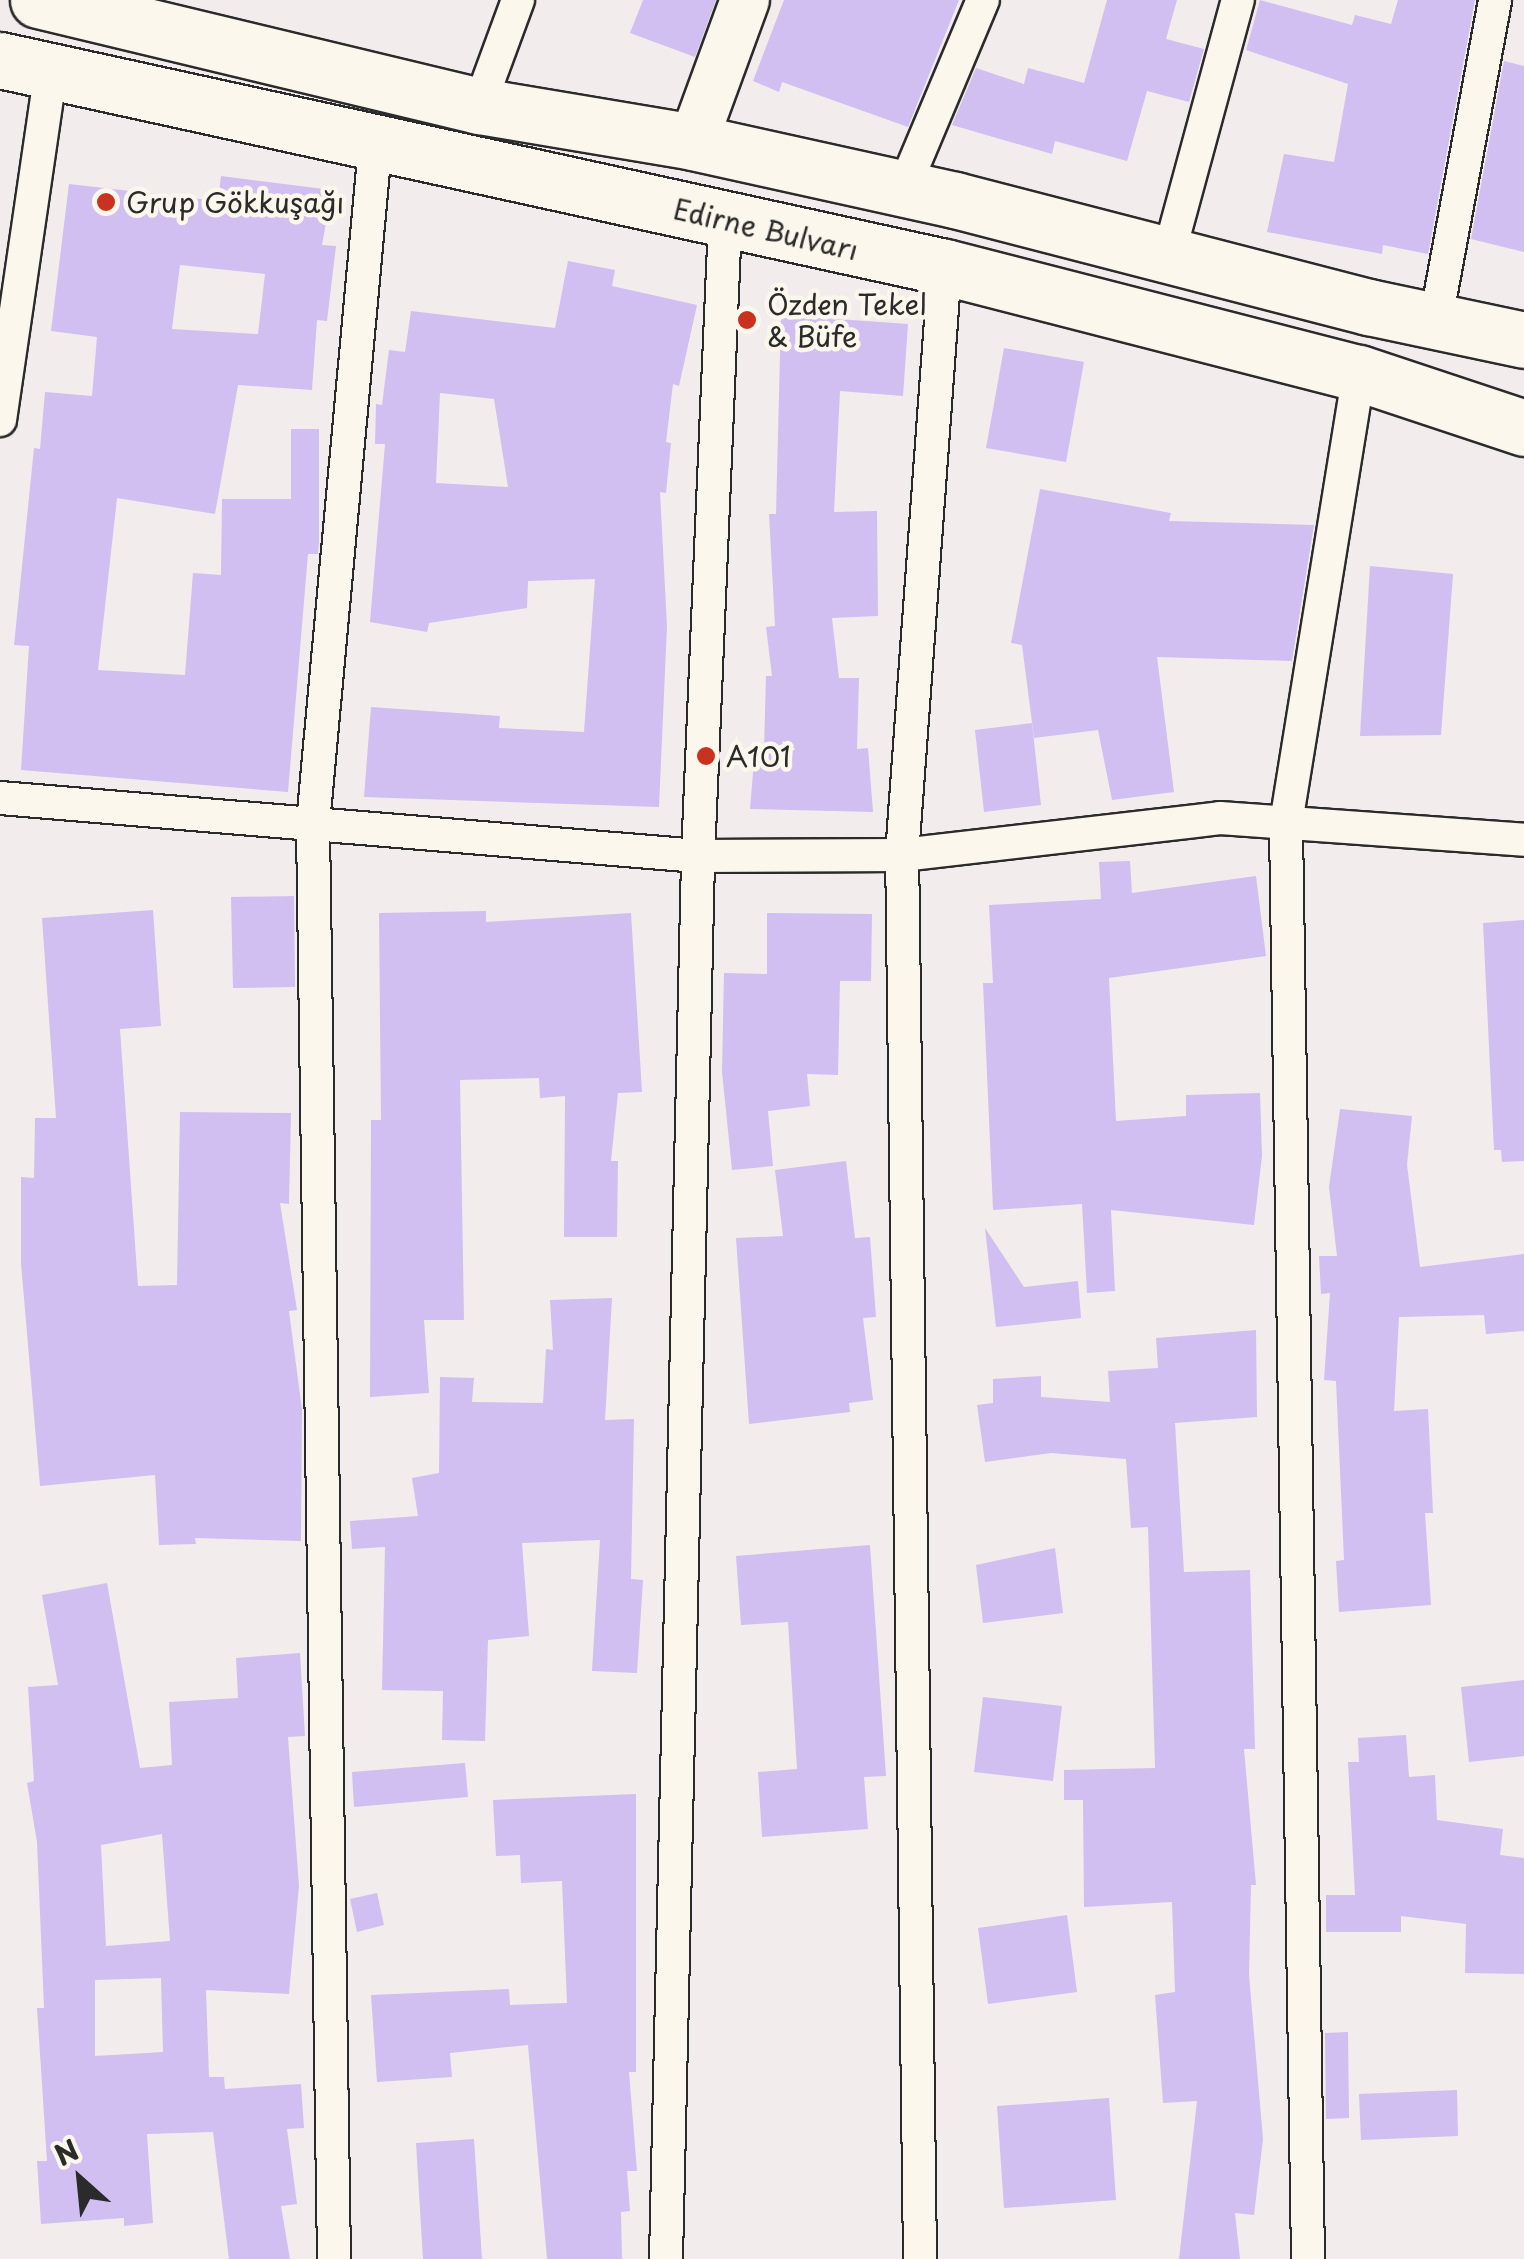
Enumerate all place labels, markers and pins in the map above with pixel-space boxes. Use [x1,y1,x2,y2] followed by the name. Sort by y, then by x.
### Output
[126,185,345,219] place label: Grup Gökkuşağı
[95,191,117,213] marker: Grup Gökkuşağı
[767,287,928,353] place label: Özden Tekel & Büfe
[736,309,758,331] marker: Özden Tekel & Büfe
[726,739,791,773] place label: A101
[695,745,717,767] marker: A101

